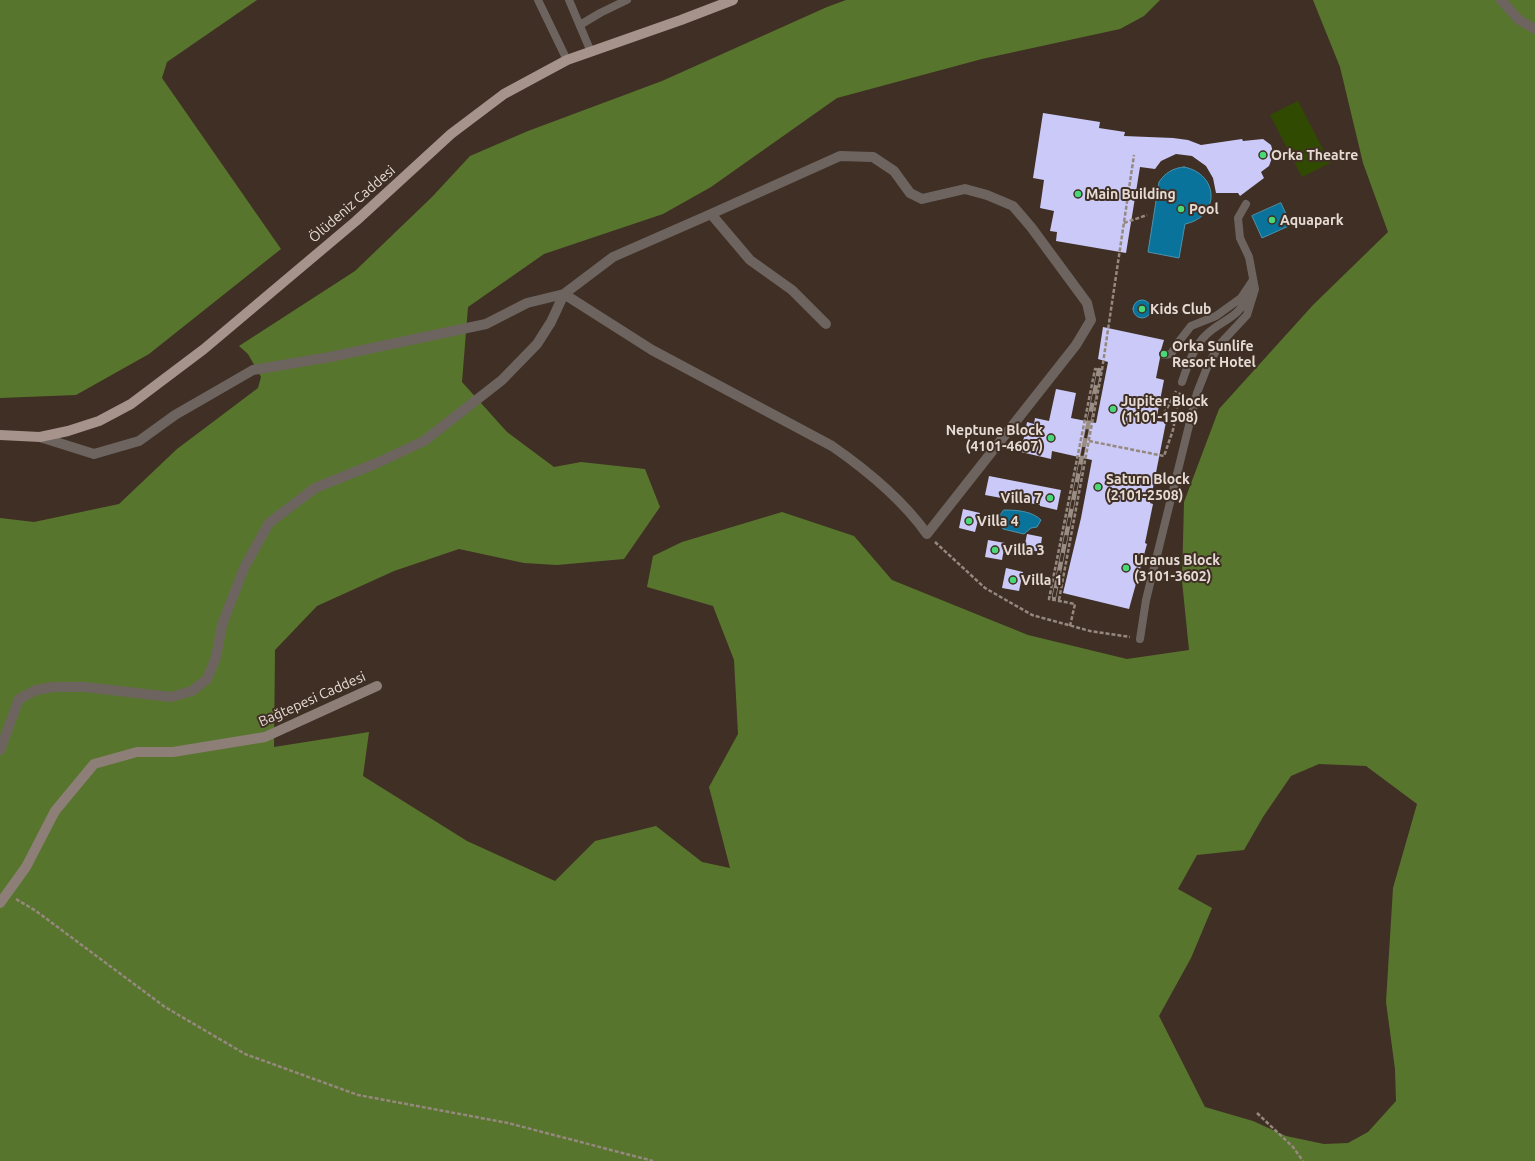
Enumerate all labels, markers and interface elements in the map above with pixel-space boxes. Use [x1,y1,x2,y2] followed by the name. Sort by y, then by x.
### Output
[1271,147,1358,163] place label: Orka Theatre
[1258,150,1268,160] marker: Orka Theatre
[305,162,399,246] street label: Ölüdeniz Caddesi
[1086,186,1176,202] place label: Main Building
[1073,189,1083,199] marker: Main Building
[1189,201,1219,217] place label: Pool
[1176,204,1186,214] marker: Pool
[1280,212,1343,228] place label: Aquapark
[1267,215,1277,225] marker: Aquapark
[1150,301,1211,317] place label: Kids Club
[1137,304,1147,314] marker: Kids Club
[1172,338,1256,370] place label: Orka Sunlife Resort Hotel
[1159,349,1169,359] marker: Orka Sunlife Resort Hotel
[1121,393,1208,426] place label: Jupiter Block (1101-1508)
[1108,404,1118,414] marker: Jupiter Block (1101-1508)
[946,422,1043,454] place label: Neptune Block (4101-4607)
[1046,433,1056,443] marker: Neptune Block (4101-4607)
[1106,471,1190,504] place label: Saturn Block (2101-2508)
[1093,482,1103,492] marker: Saturn Block (2101-2508)
[1000,490,1042,506] place label: Villa 7
[1045,493,1055,503] marker: Villa 7
[977,513,1019,529] place label: Villa 4
[964,516,974,526] marker: Villa 4
[1003,542,1045,558] place label: Villa 3
[990,545,1000,555] marker: Villa 3
[1134,552,1220,584] place label: Uranus Block (3101-3602)
[1121,563,1131,573] marker: Uranus Block (3101-3602)
[1021,572,1063,588] place label: Villa 1
[1008,575,1018,585] marker: Villa 1
[256,668,368,730] street label: Bağtepesi Caddesi

